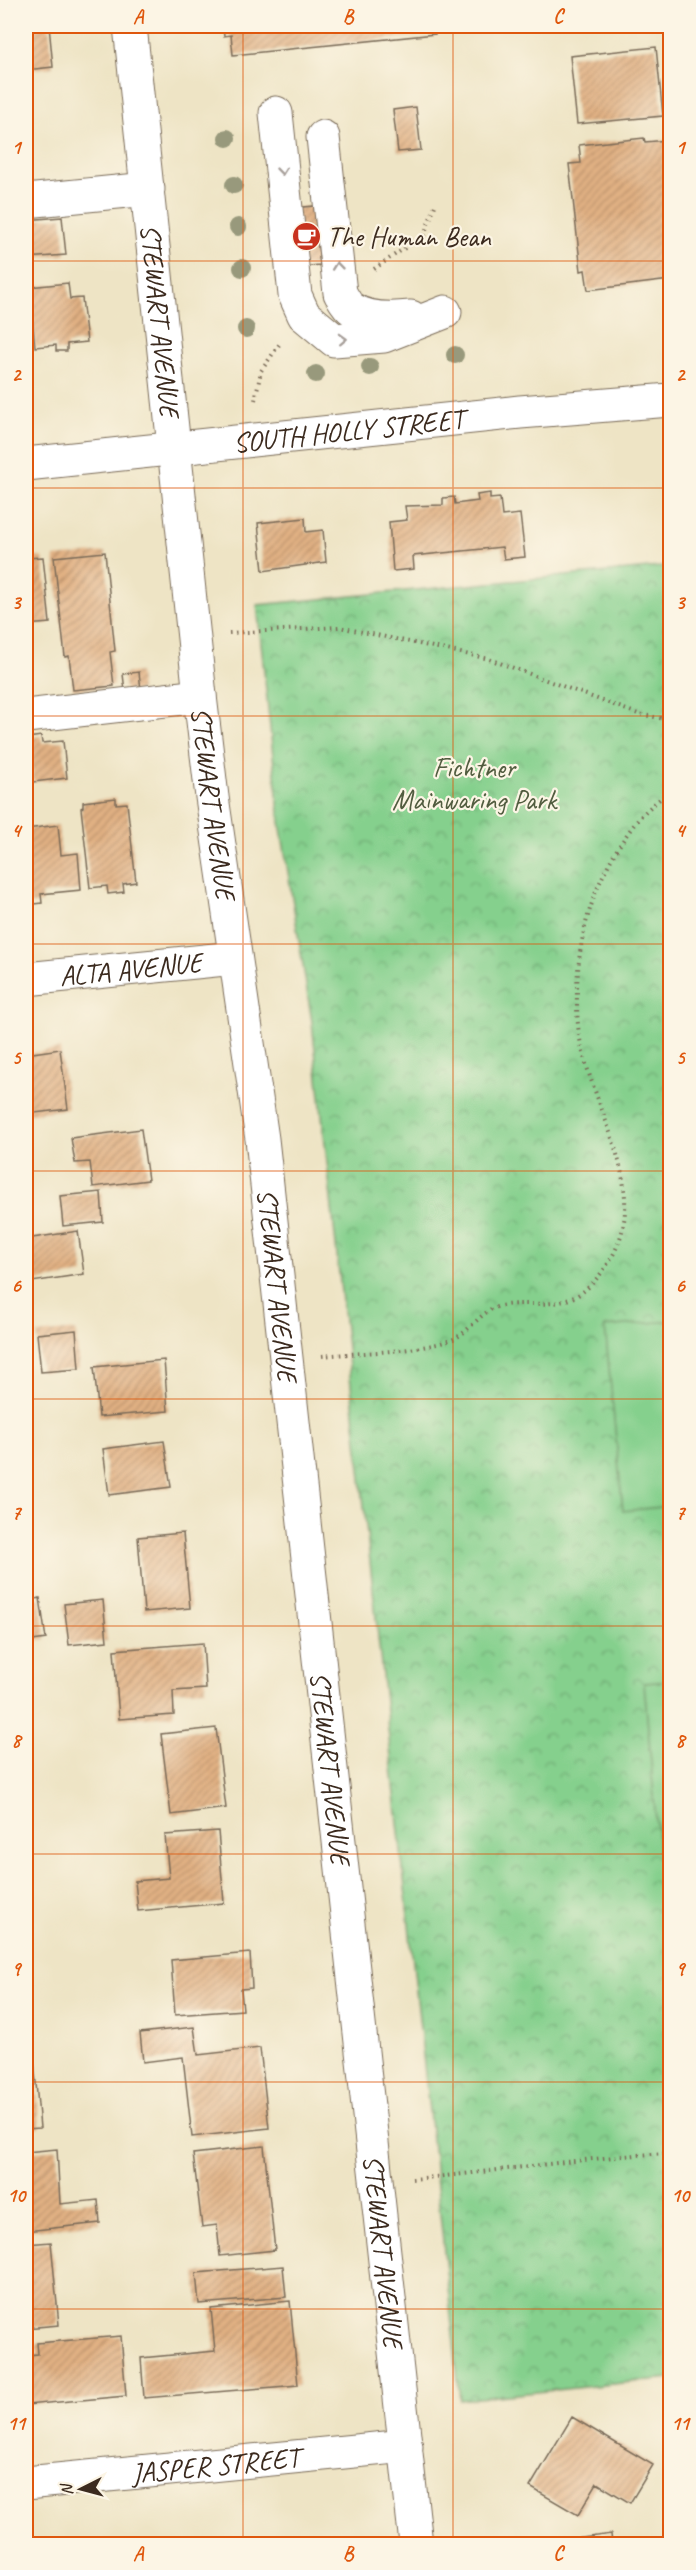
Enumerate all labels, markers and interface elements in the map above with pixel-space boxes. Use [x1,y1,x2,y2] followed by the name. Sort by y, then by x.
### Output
[133,4,145,29] text: A
[343,4,355,29] text: B
[553,4,565,29] text: C
[12,135,23,160] text: 1
[676,135,687,160] text: 1
[275,166,288,175] one-way arrow
[327,219,492,254] place label: The Human Bean
[290,220,322,252] cafe icon: The Human Bean
[133,222,189,422] street label: STEWART AVENUE
[331,262,344,271] one-way arrow
[339,332,348,345] one-way arrow
[12,362,23,387] text: 2
[676,362,687,387] text: 2
[231,400,472,460] street label: SOUTH HOLLY STREET
[12,590,23,615] text: 3
[676,590,687,615] text: 3
[184,705,245,906] street label: STEWART AVENUE
[392,750,559,817] park label: Fichtner Mainwaring Park
[12,818,24,843] text: 4
[676,818,688,843] text: 4
[58,944,207,993] street label: ALTA AVENUE
[12,1045,23,1070] text: 5
[676,1045,687,1070] text: 5
[250,1187,306,1387] street label: STEWART AVENUE
[11,1273,22,1298] text: 6
[675,1273,686,1298] text: 6
[12,1500,23,1525] text: 7
[676,1500,687,1525] text: 7
[303,1670,359,1870] street label: STEWART AVENUE
[12,1728,24,1753] text: 8
[676,1728,688,1753] text: 8
[12,1956,23,1981] text: 9
[676,1956,687,1981] text: 9
[356,2153,412,2353] street label: STEWART AVENUE
[7,2183,27,2208] text: 10
[671,2183,691,2208] text: 10
[7,2411,27,2436] text: 11
[671,2411,691,2436] text: 11
[128,2438,308,2490] street label: JASPER STREET
[51,2459,111,2519] north arrow
[56,2481,78,2496] text: N
[133,2541,145,2566] text: A
[343,2541,355,2566] text: B
[553,2541,565,2566] text: C

